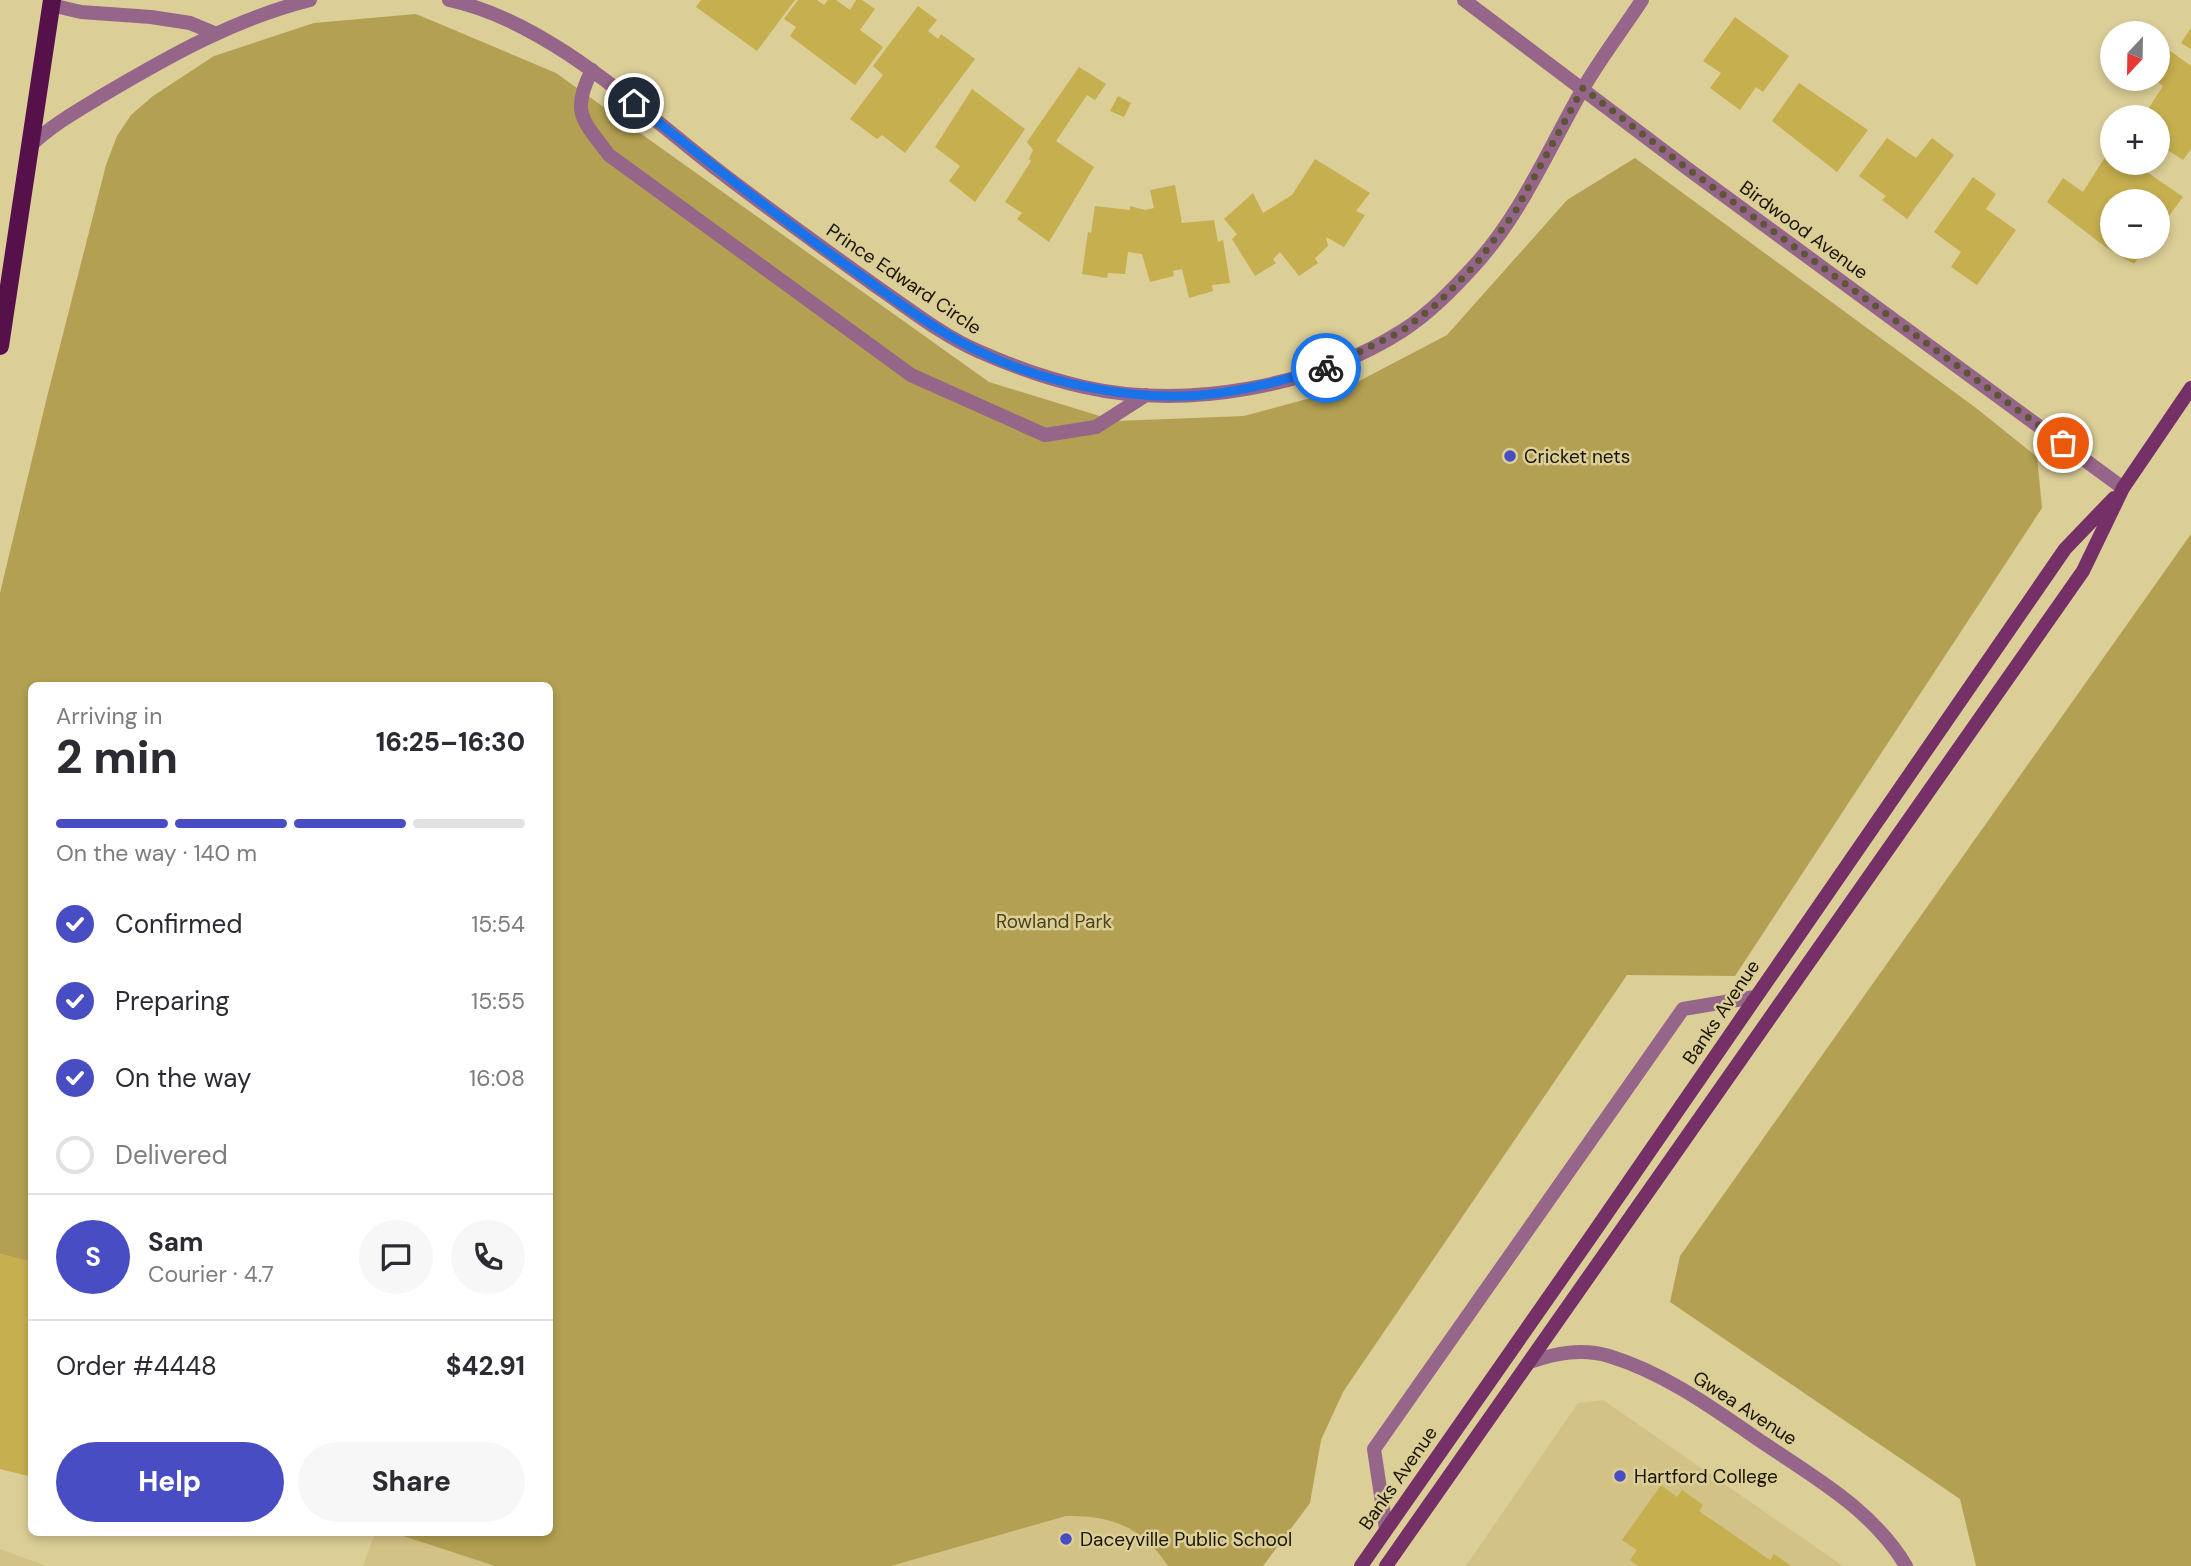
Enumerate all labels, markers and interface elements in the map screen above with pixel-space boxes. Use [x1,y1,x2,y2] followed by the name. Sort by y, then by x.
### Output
[2100,21,2170,91] north arrow
[2100,21,2170,259] map controls
[604,73,664,133] pin
[615,84,653,122] icon: home
[2100,105,2170,175] button: +
[1735,175,1873,285] street label: Birdwood Avenue
[2100,189,2170,259] button: −
[822,218,986,340] street label: Prince Edward Circle
[1291,333,1361,403] courier
[1307,349,1345,387] icon: bike
[2033,413,2093,473] pin
[2044,424,2082,462] icon: bag
[1524,444,1630,469] place label: Cricket nets
[1502,448,1518,464] marker: Cricket nets
[56,701,162,731] text: Arriving in
[376,725,525,759] text: 16:25–16:30
[56,727,178,787] text: 2 min
[56,838,257,868] text: On the way · 140 m
[56,905,94,943] icon: check
[115,907,242,941] text: Confirmed
[471,909,525,939] text: 15:54
[996,909,1112,934] park label: Rowland Park
[1677,955,1765,1069] street label: Banks Avenue
[56,982,94,1020] icon: check
[115,984,230,1018] text: Preparing
[471,986,525,1016] text: 15:55
[56,1059,94,1097] icon: check
[115,1061,251,1095] text: On the way
[469,1063,525,1093] text: 16:08
[115,1138,228,1172] text: Delivered
[359,1220,433,1294] button: chat
[451,1220,525,1294] button: phone
[148,1225,203,1259] text: Sam
[85,1240,101,1274] text: S
[148,1259,274,1289] text: Courier · 4.7
[56,1349,217,1383] text: Order #4448
[446,1349,525,1383] text: $42.91
[1688,1365,1802,1451] street label: Gwea Avenue
[1353,1421,1443,1535] street label: Banks Avenue
[56,1442,284,1522] button: Help
[298,1442,525,1522] button: Share
[1634,1464,1778,1489] place label: Hartford College
[1612,1468,1628,1484] marker: Hartford College
[1080,1527,1292,1552] place label: Daceyville Public School
[1058,1531,1074,1547] marker: Daceyville Public School

